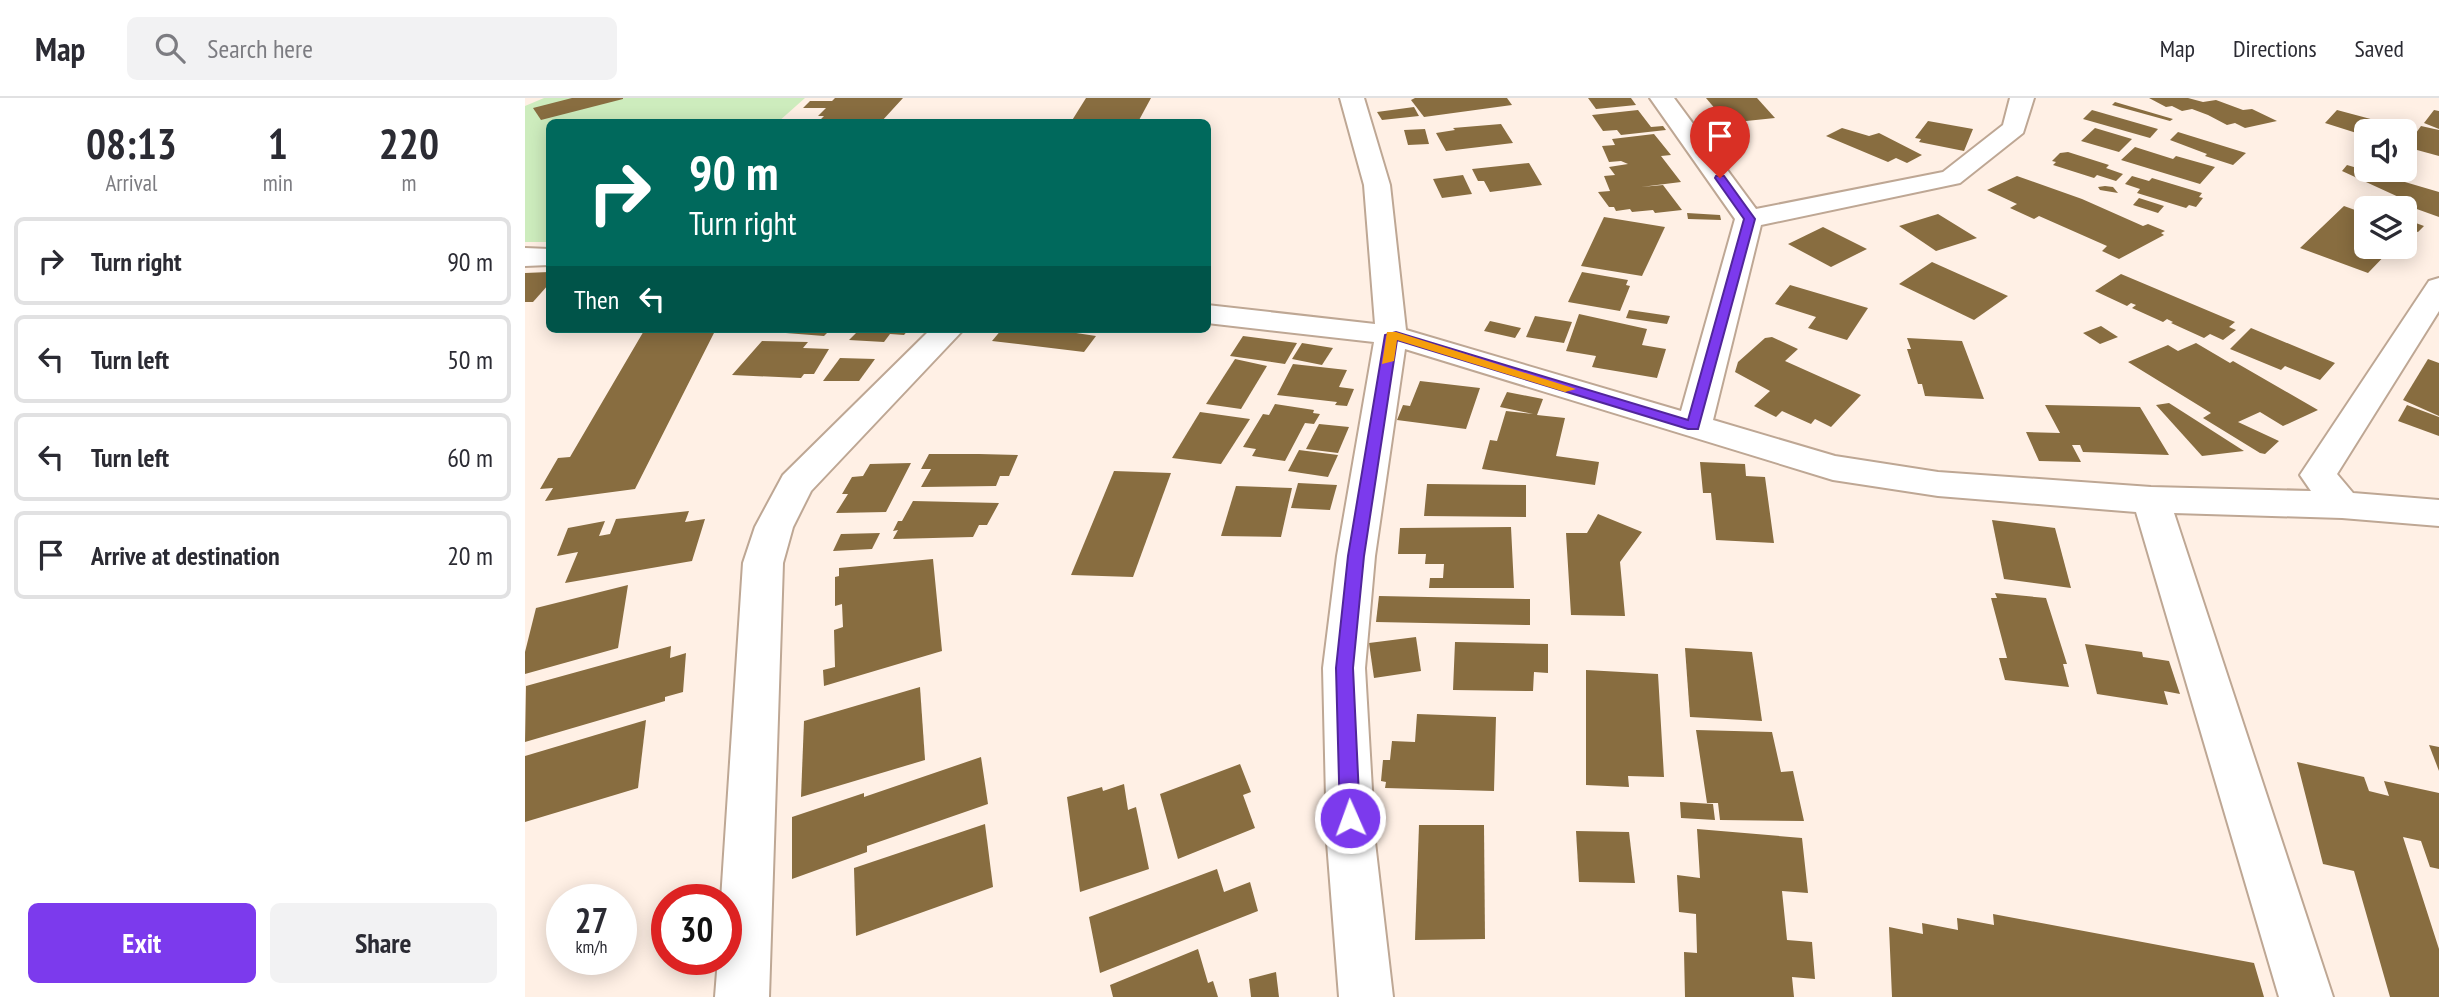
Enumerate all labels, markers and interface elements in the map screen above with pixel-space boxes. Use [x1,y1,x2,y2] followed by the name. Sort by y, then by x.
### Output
[127,17,617,80] search box
[35,27,85,70] text: Map
[151,29,189,67] icon: search
[207,32,313,65] text: Search here
[2160,33,2195,64] text: Map
[2233,33,2317,64] text: Directions
[2355,33,2404,64] text: Saved
[1690,106,1750,178] pin
[86,116,177,171] text: 08:13
[268,116,288,171] text: 1
[379,116,439,171] text: 220
[1701,117,1739,155] icon: arrive
[2354,119,2417,259] map controls
[2354,119,2417,182] button: sound
[689,140,778,204] text: 90 m
[574,147,665,238] icon: right
[105,168,157,197] text: Arrival
[263,168,293,197] text: min
[401,168,416,197] text: m
[2354,196,2417,259] button: layers
[689,202,797,244] text: Turn right
[32,242,70,280] icon: right
[91,245,182,278] text: Turn right
[447,245,493,278] text: 90 m
[633,280,671,318] icon: left
[574,283,619,316] text: Then
[32,340,70,378] icon: left
[91,343,169,376] text: Turn left
[447,343,493,376] text: 50 m
[32,438,70,476] icon: left
[91,441,169,474] text: Turn left
[447,441,493,474] text: 60 m
[32,536,70,574] icon: arrive
[91,539,280,572] text: Arrive at destination
[447,539,493,572] text: 20 m
[1313,781,1387,855] position arrow
[651,884,742,975] speed limit sign: 30
[575,897,608,943] text: 27
[28,903,256,983] button: Exit
[270,903,497,983] button: Share
[576,935,607,958] text: km/h

